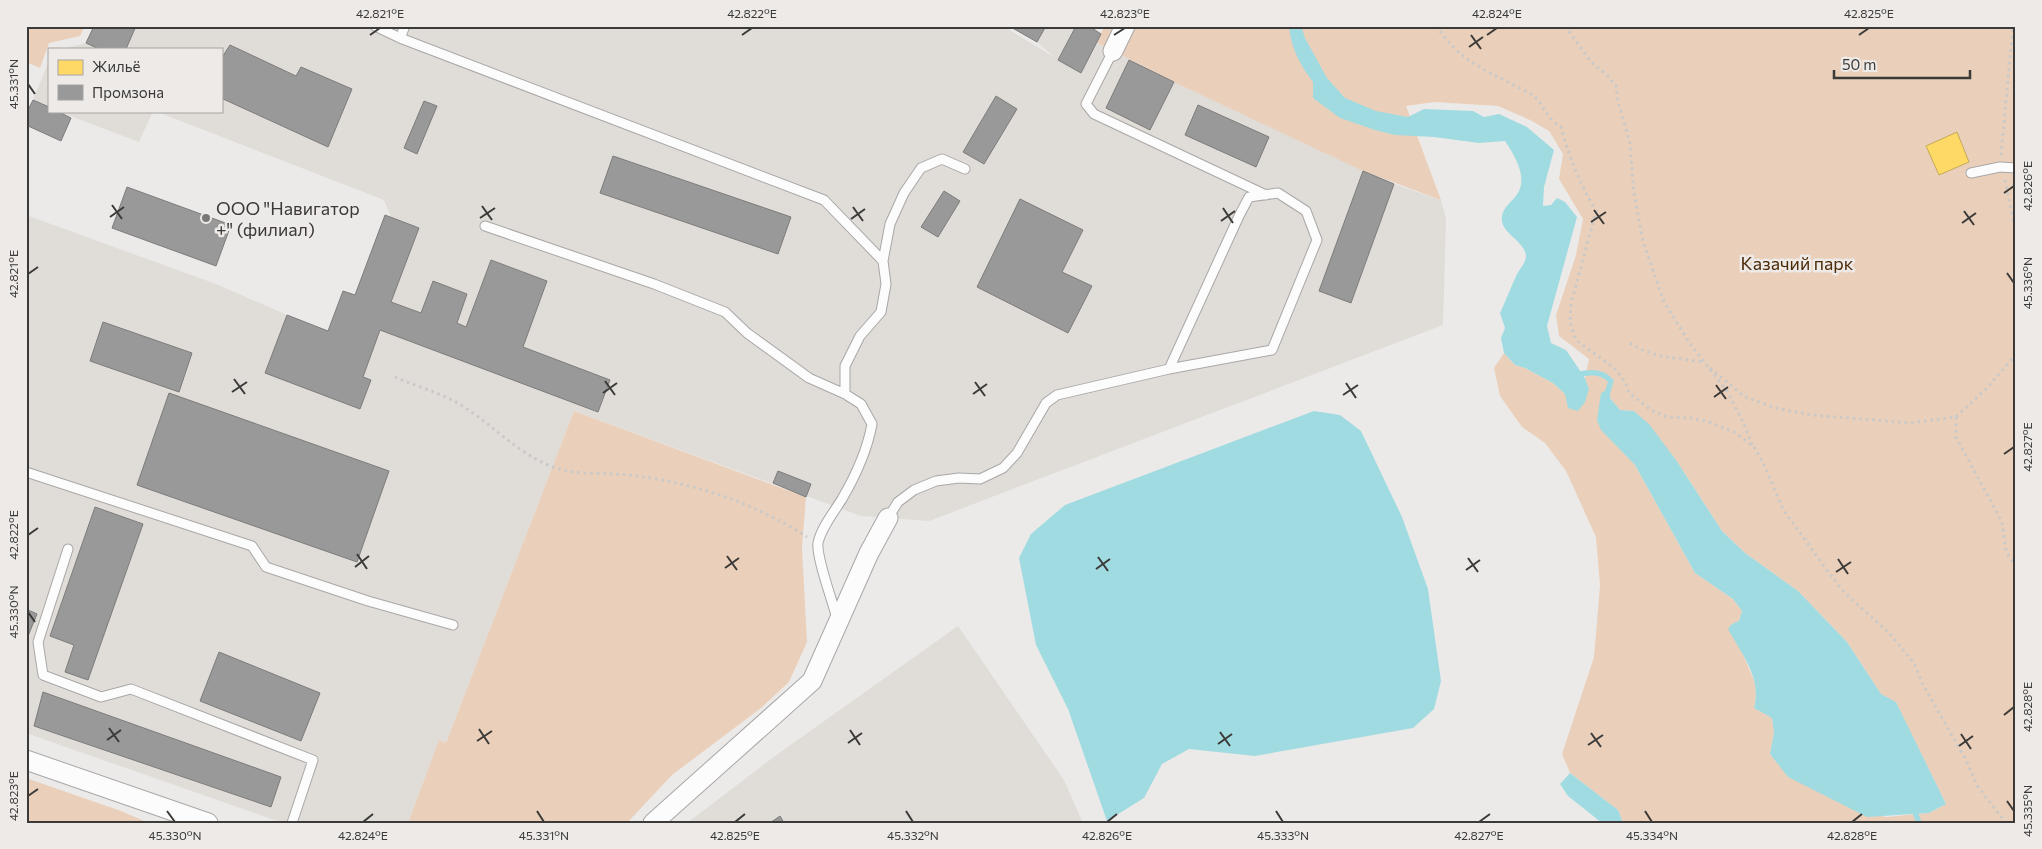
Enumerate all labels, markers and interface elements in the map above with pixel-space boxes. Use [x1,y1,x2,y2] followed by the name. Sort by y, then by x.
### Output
[356,6,404,20] text: 42.821°E
[727,6,777,20] text: 42.822°E
[1100,6,1150,20] text: 42.823°E
[1472,6,1522,20] text: 42.824°E
[1844,6,1894,20] text: 42.825°E
[48,48,222,112] legend
[1834,48,1971,80] scale bar
[1842,55,1876,73] text: 50 m
[92,57,140,75] text: Жильё
[6,59,20,109] text: 45.331°N
[92,83,164,101] text: Промзона
[2020,161,2034,211] text: 42.826°E
[216,197,360,240] place label: ООО "Навигатор +" (филиал)
[200,212,212,224] marker: ООО "Навигатор +" (филиал)
[6,250,20,298] text: 42.821°E
[1741,252,1854,274] park label: Казачий парк
[2020,257,2034,309] text: 45.336°N
[2020,422,2034,472] text: 42.827°E
[6,510,20,560] text: 42.822°E
[6,586,20,638] text: 45.330°N
[2020,682,2034,732] text: 42.828°E
[6,771,20,821] text: 42.823°E
[2020,785,2034,837] text: 45.335°N
[149,828,201,842] text: 45.330°N
[338,828,388,842] text: 42.824°E
[519,828,569,842] text: 45.331°N
[710,828,760,842] text: 42.825°E
[887,828,939,842] text: 45.332°N
[1082,828,1132,842] text: 42.826°E
[1257,828,1309,842] text: 45.333°N
[1454,828,1504,842] text: 42.827°E
[1626,828,1678,842] text: 45.334°N
[1827,828,1877,842] text: 42.828°E

